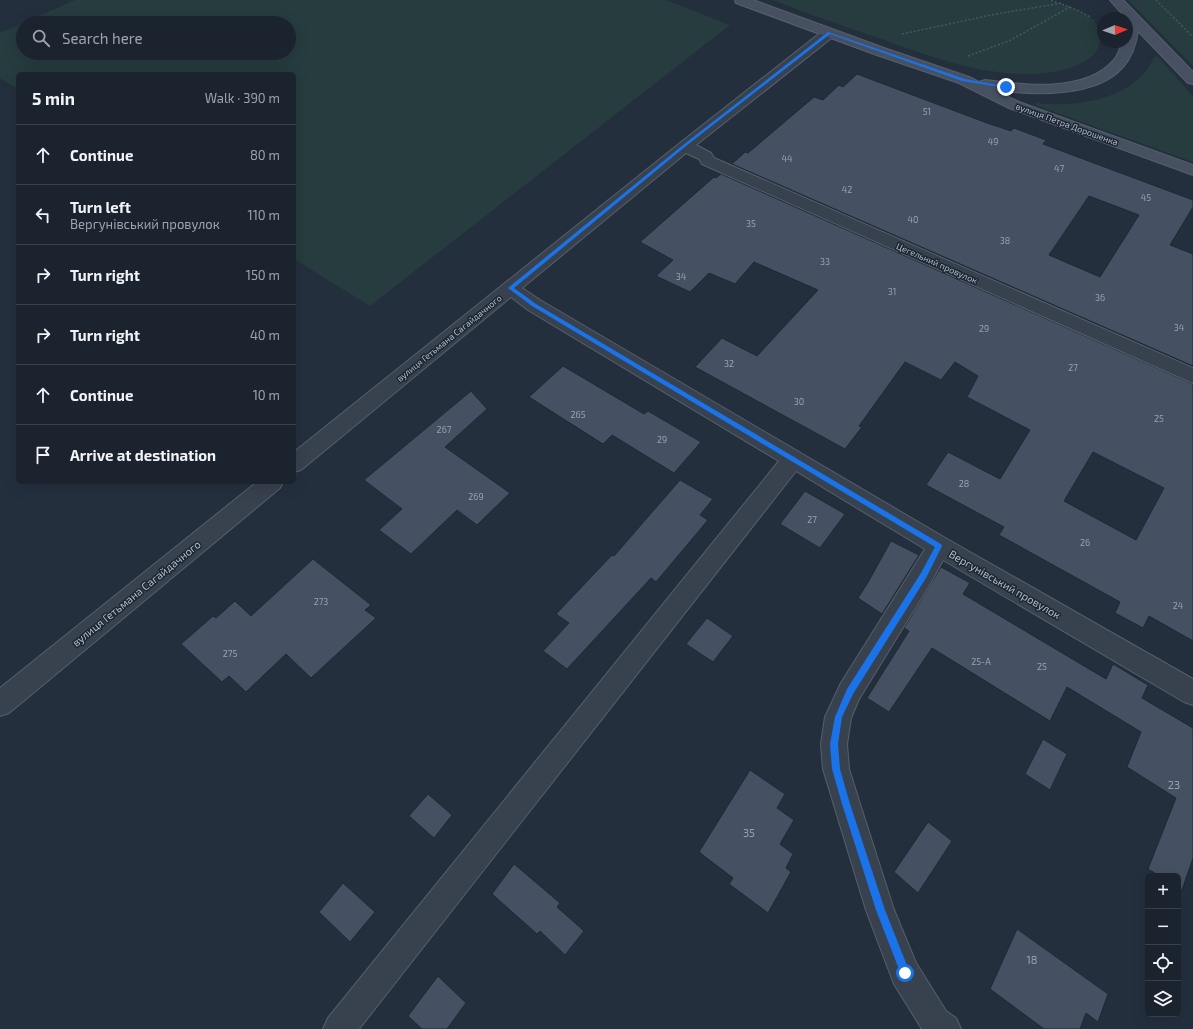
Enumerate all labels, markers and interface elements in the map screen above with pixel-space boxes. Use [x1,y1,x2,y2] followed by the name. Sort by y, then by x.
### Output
[1097,12,1133,48] north arrow
[16,16,296,60] search box
[30,27,52,49] icon: search
[62,29,143,47] text: Search here
[997,78,1015,96] route end
[32,88,75,108] text: 5 min
[205,90,280,106] text: Walk · 390 m
[1014,100,1120,149] street label: вулиця Петра Дорошенка
[923,106,931,117] house number: 51
[988,136,998,147] house number: 49
[32,144,54,166] icon: ahead
[70,146,133,164] text: Continue
[250,147,280,163] text: 80 m
[781,153,793,164] house number: 44
[1054,163,1064,174] house number: 47
[842,184,852,195] house number: 42
[1141,192,1151,203] house number: 45
[70,198,131,216] text: Turn left
[32,204,54,226] icon: left
[248,207,280,223] text: 110 m
[908,214,918,225] house number: 40
[70,216,220,232] text: Вергунівський провулок
[746,218,756,229] house number: 35
[1000,235,1010,246] house number: 38
[894,240,979,287] street label: Цегельний провулок
[820,256,830,267] house number: 33
[32,264,54,286] icon: right
[70,266,140,284] text: Turn right
[246,267,280,283] text: 150 m
[676,271,687,282] house number: 34
[888,286,896,297] house number: 31
[394,292,504,385] street label: вулиця Гетьмана Сагайдачного
[1095,292,1105,303] house number: 36
[1174,322,1185,333] house number: 34
[979,323,989,334] house number: 29
[32,324,54,346] icon: right
[70,326,140,344] text: Turn right
[250,327,280,343] text: 40 m
[724,358,734,369] house number: 32
[1068,362,1078,373] house number: 27
[32,384,54,406] icon: ahead
[70,386,133,404] text: Continue
[253,387,280,403] text: 10 m
[794,396,804,407] house number: 30
[570,409,586,420] house number: 265
[1154,413,1164,424] house number: 25
[437,424,452,435] house number: 267
[657,434,667,445] house number: 29
[32,444,54,466] icon: arrive
[70,446,216,464] text: Arrive at destination
[959,478,969,489] house number: 28
[468,491,484,502] house number: 269
[807,514,817,525] house number: 27
[69,537,203,650] street label: вулиця Гетьмана Сагайдачного
[1080,537,1090,548] house number: 26
[946,547,1063,622] street label: Вергунівський провулок
[314,596,328,607] house number: 273
[1173,600,1184,611] house number: 24
[223,648,237,659] house number: 275
[971,656,991,667] house number: 25-А
[1037,661,1047,672] house number: 25
[1168,778,1180,791] house number: 23
[743,826,755,839] house number: 35
[1145,873,1181,1017] map controls
[1145,873,1181,909] button: +
[1145,909,1181,945] button: −
[1145,945,1181,981] button: locate
[1026,953,1038,966] house number: 18
[896,964,914,982] route start
[1145,981,1181,1017] button: layers

